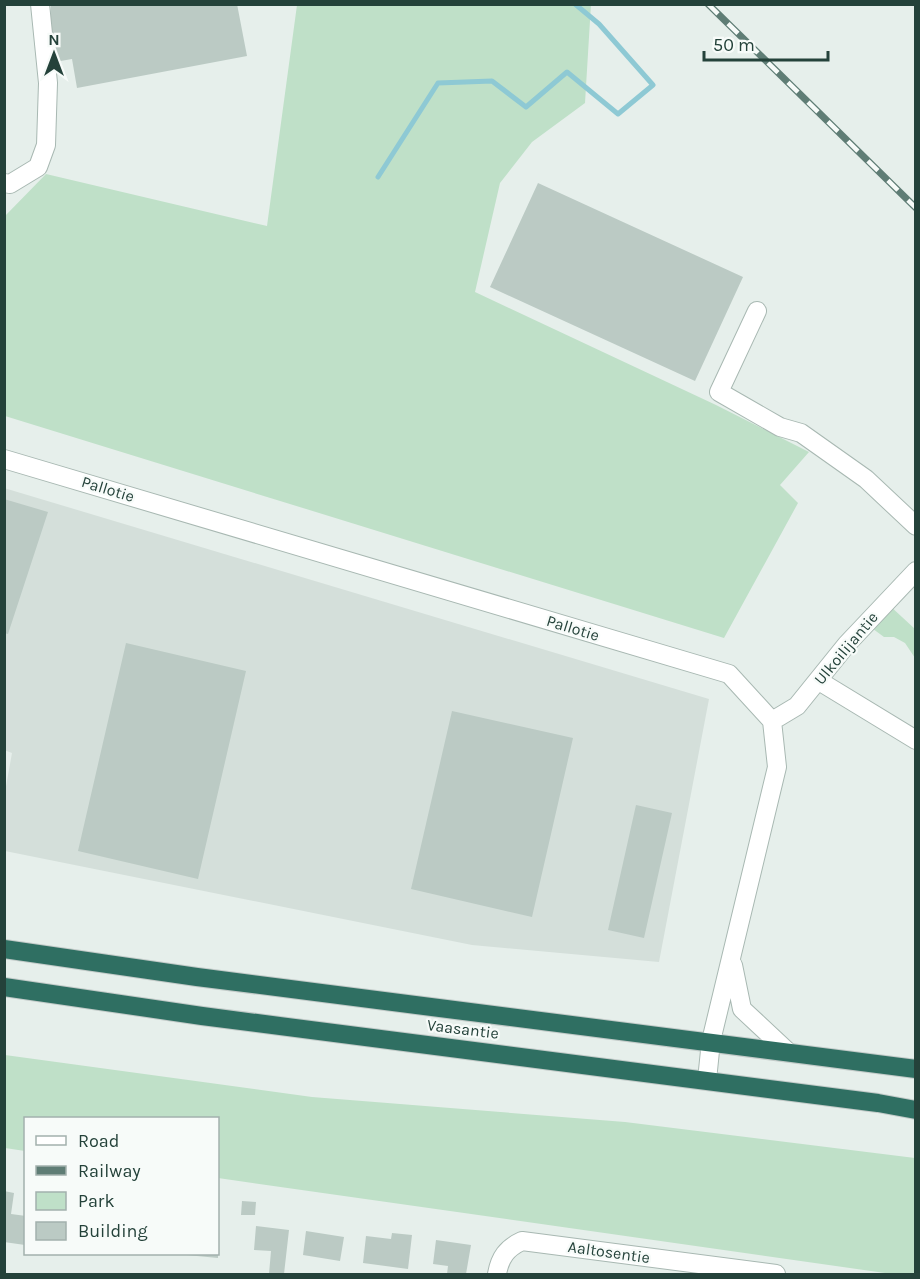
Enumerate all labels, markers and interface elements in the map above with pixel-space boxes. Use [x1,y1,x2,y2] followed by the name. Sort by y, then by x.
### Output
[24,24,84,84] north arrow
[704,24,828,62] scale bar
[48,30,60,49] text: N
[713,34,755,56] text: 50 m
[79,472,137,506] street label: Pallotie
[810,608,882,688] street label: Ulkoilijantie
[544,611,602,645] street label: Pallotie
[426,1015,500,1043] street label: Vaasantie
[24,1117,219,1255] legend
[78,1130,119,1152] text: Road
[78,1160,141,1182] text: Railway
[78,1190,115,1212] text: Park
[78,1220,148,1242] text: Building
[567,1237,651,1267] street label: Aaltosentie

